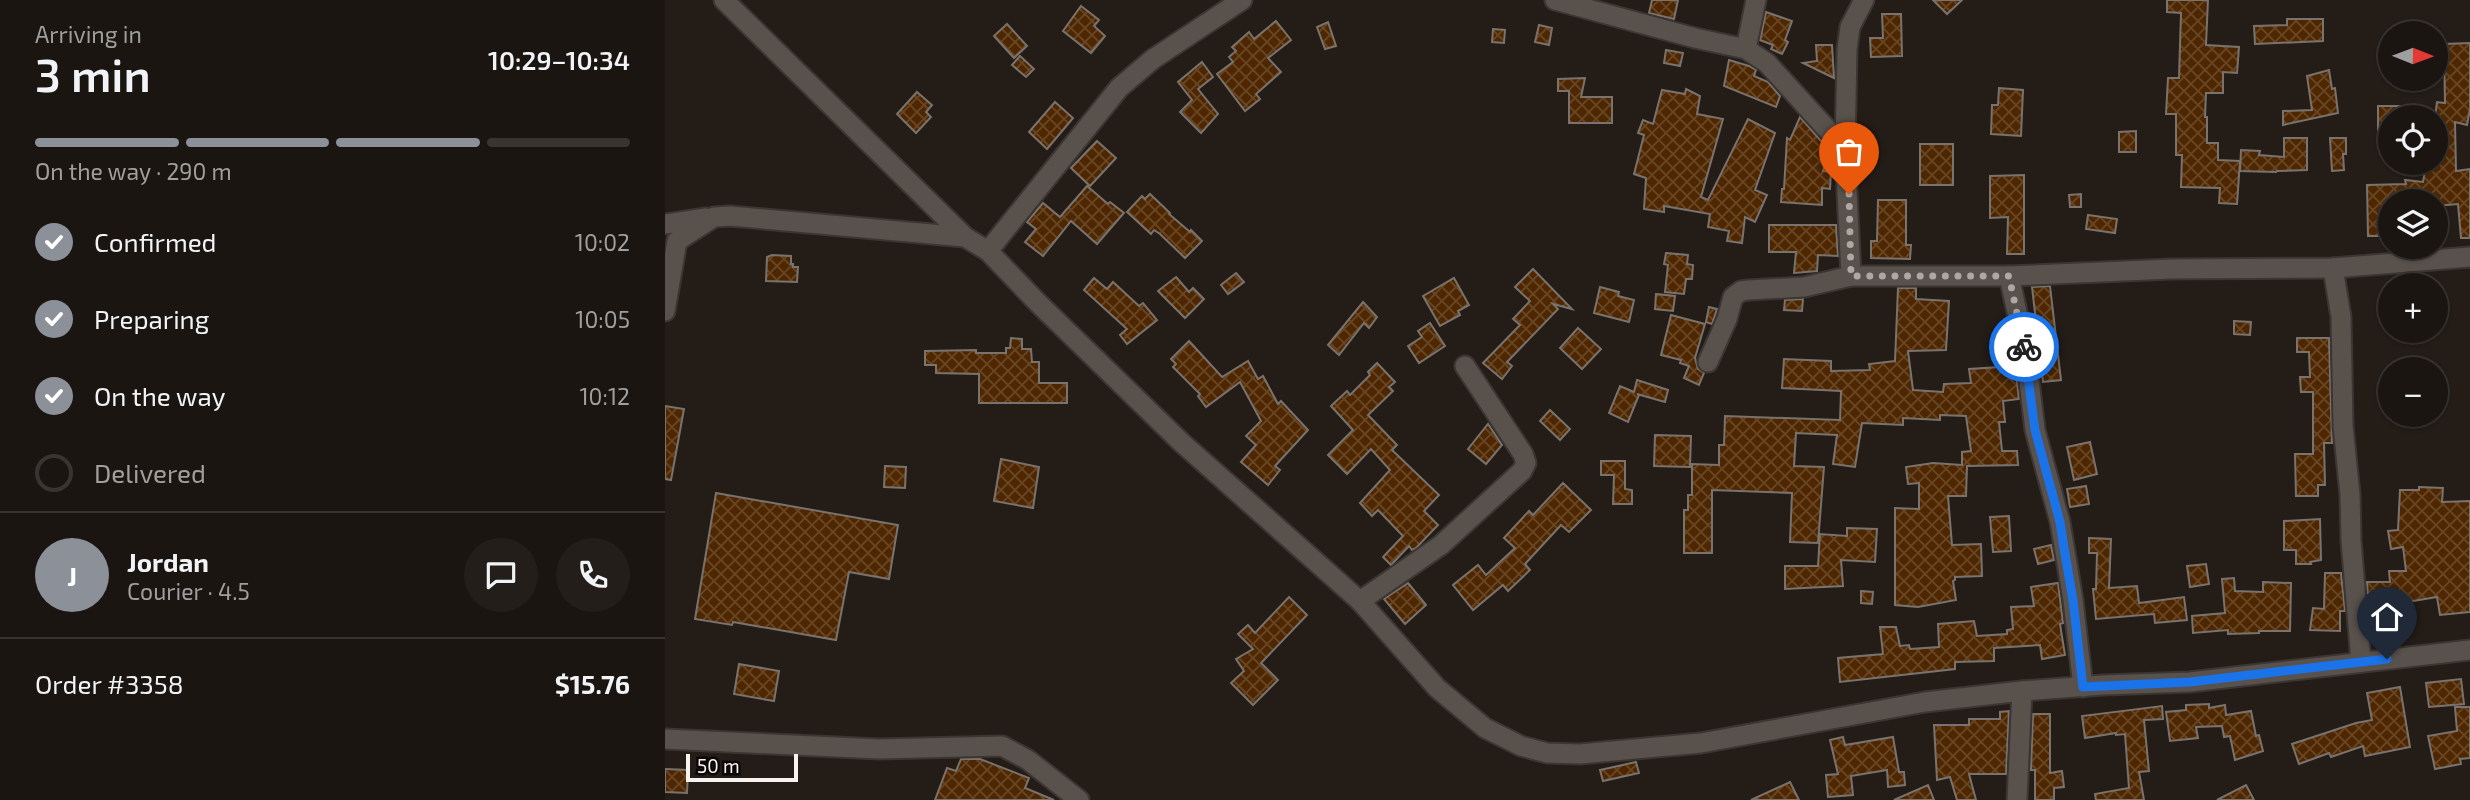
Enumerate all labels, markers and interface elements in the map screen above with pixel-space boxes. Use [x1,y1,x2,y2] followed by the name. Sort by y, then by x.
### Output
[35,20,142,48] text: Arriving in
[2378,21,2448,91] north arrow
[2378,21,2448,427] map controls
[488,44,630,75] text: 10:29–10:34
[35,46,151,101] text: 3 min
[2378,105,2448,175] button: locate
[1819,122,1879,194] pin
[1830,133,1868,171] icon: bag
[35,157,232,185] text: On the way · 290 m
[2378,189,2448,259] button: layers
[35,223,73,261] icon: check
[94,226,217,257] text: Confirmed
[575,228,630,256] text: 10:02
[2378,273,2448,343] button: +
[35,300,73,338] icon: check
[94,303,209,334] text: Preparing
[575,305,630,333] text: 10:05
[1989,312,2059,382] courier
[2005,328,2043,366] icon: bike
[2378,357,2448,427] button: −
[35,377,73,415] icon: check
[94,380,225,411] text: On the way
[579,382,630,410] text: 10:12
[94,457,206,488] text: Delivered
[464,538,538,612] button: chat
[556,538,630,612] button: phone
[127,546,209,577] text: Jordan
[67,560,77,591] text: J
[127,577,250,605] text: Courier · 4.5
[2357,587,2417,659] pin
[2368,598,2406,636] icon: home
[35,668,184,699] text: Order #3358
[555,668,630,699] text: $15.76
[686,751,798,783] scale bar
[697,754,740,777] text: 50 m

